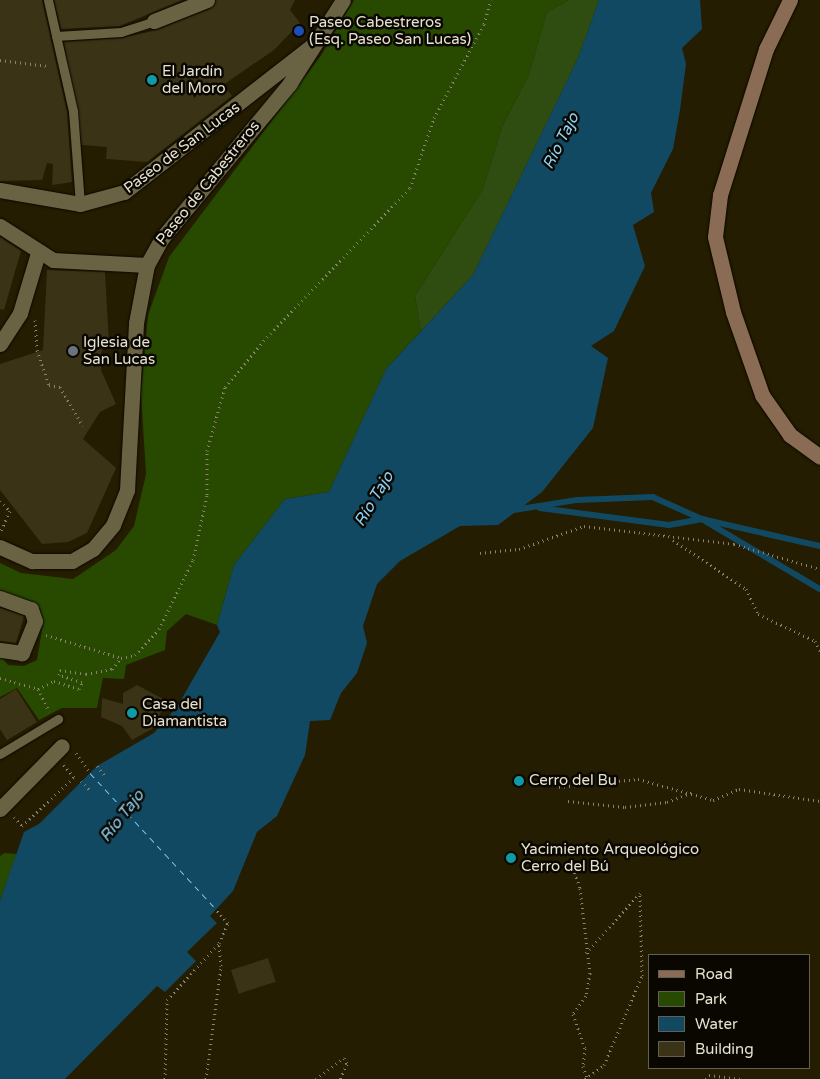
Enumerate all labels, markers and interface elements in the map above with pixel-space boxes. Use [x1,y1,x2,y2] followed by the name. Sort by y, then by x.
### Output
[309,13,471,48] place label: Paseo Cabestreros (Esq. Paseo San Lucas)
[293,25,305,37] marker: Paseo Cabestreros (Esq. Paseo San Lucas)
[162,62,226,97] place label: El Jardín del Moro
[146,74,158,86] marker: El Jardín del Moro
[120,98,244,198] street label: Paseo de San Lucas
[539,110,583,172] water label: Río Tajo
[152,117,264,249] street label: Paseo de Cabestreros
[83,333,155,368] place label: Iglesia de San Lucas
[67,345,79,357] marker: Iglesia de San Lucas
[350,468,398,530] water label: Río Tajo
[142,695,227,730] place label: Casa del Diamantista
[126,707,138,719] marker: Casa del Diamantista
[529,772,617,790] place label: Cerro del Bu
[513,775,525,787] marker: Cerro del Bu
[96,786,148,846] water label: Río Tajo
[521,840,699,875] place label: Yacimiento Arqueológico Cerro del Bú
[505,852,517,864] marker: Yacimiento Arqueológico Cerro del Bú
[648,954,810,1069] legend
[695,965,733,983] text: Road
[695,990,727,1008] text: Park
[695,1015,738,1033] text: Water
[695,1040,754,1058] text: Building

